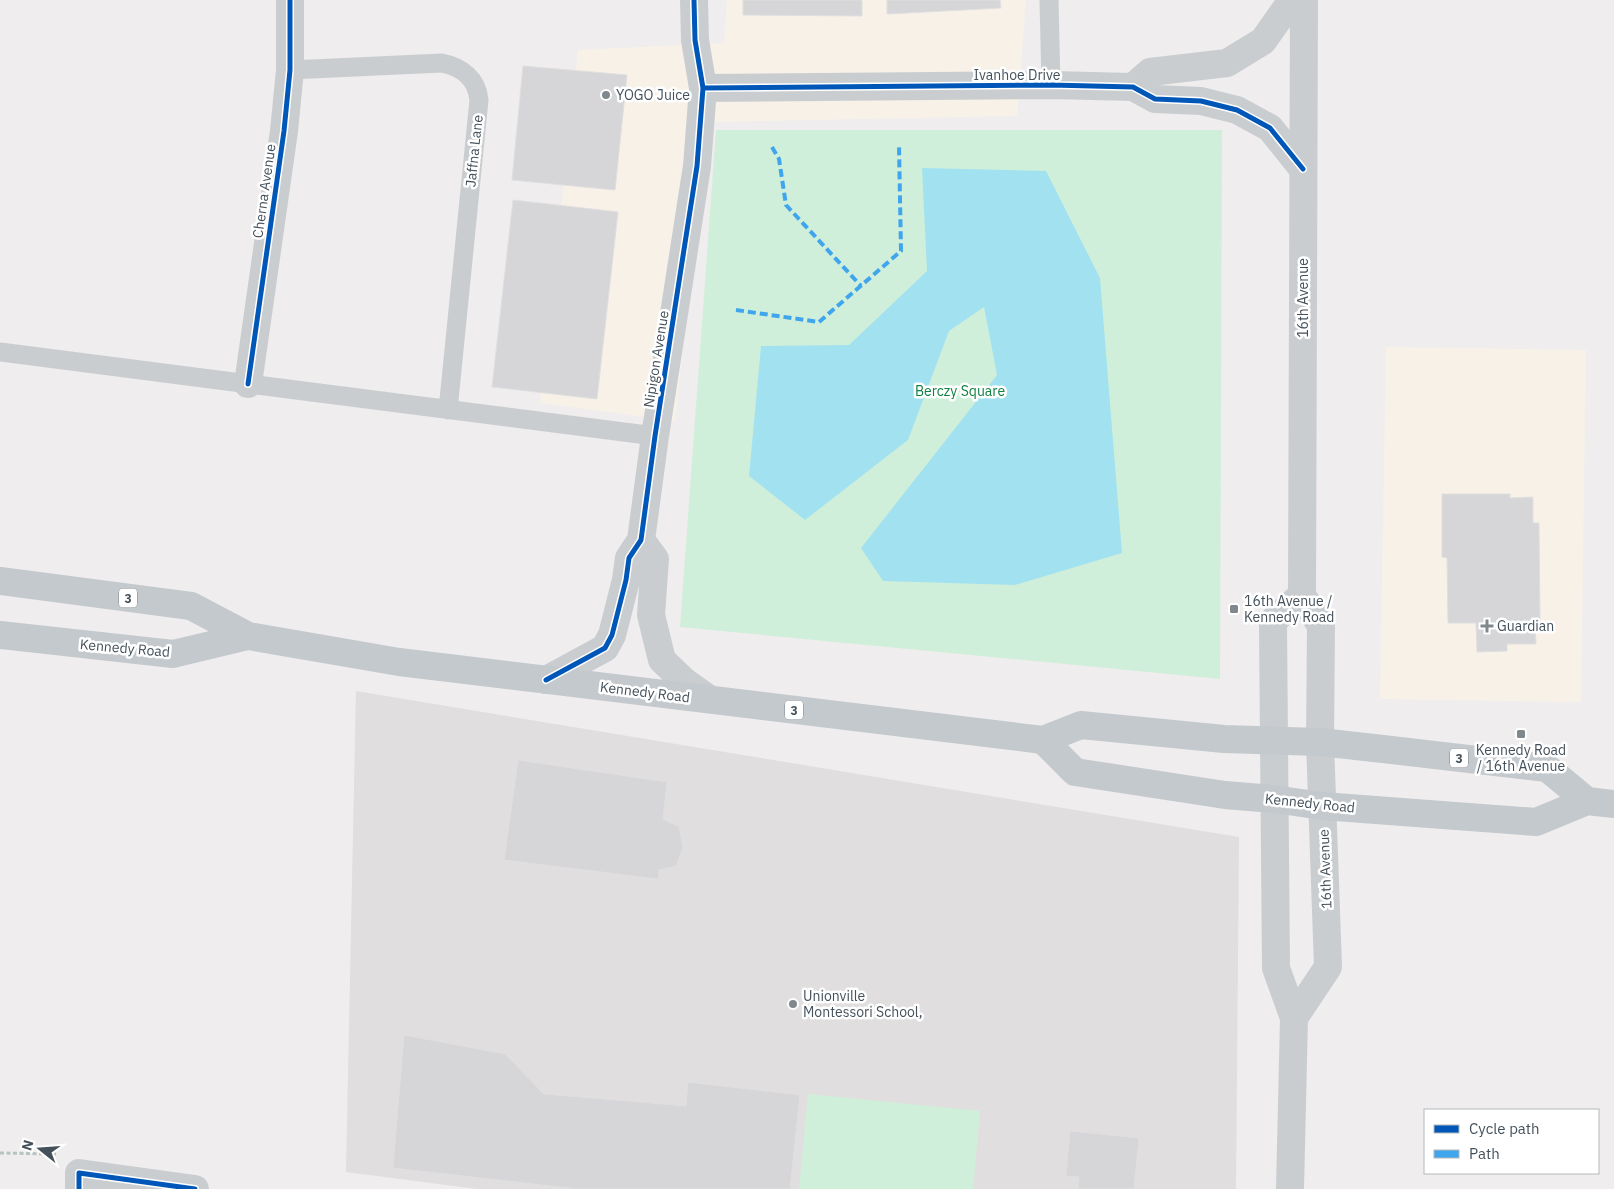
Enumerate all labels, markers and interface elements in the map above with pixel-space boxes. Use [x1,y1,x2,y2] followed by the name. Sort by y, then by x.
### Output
[973,66,1061,84] street label: Ivanhoe Drive
[616,86,690,104] place label: YOGO Juice
[600,89,612,101] marker: YOGO Juice
[461,114,487,188] street label: Jaffna Lane
[248,142,280,239] street label: Cherna Avenue
[1294,258,1312,338] street label: 16th Avenue
[639,309,673,409] street label: Nipigon Avenue
[915,382,1005,400] park label: Berczy Square
[119,588,137,608] road number: 3
[1244,592,1334,626] place label: 16th Avenue / Kennedy Road
[1228,603,1240,615] marker: 16th Avenue / Kennedy Road
[1497,617,1554,635] place label: Guardian
[1481,620,1493,632] marker: Guardian
[79,635,171,661] street label: Kennedy Road
[599,678,691,706] street label: Kennedy Road
[785,700,803,720] road number: 3
[1515,728,1527,740] marker: Kennedy Road / 16th Avenue
[1476,741,1566,775] place label: Kennedy Road / 16th Avenue
[1450,748,1468,768] road number: 3
[1264,789,1356,817] street label: Kennedy Road
[1315,829,1335,909] street label: 16th Avenue
[803,987,923,1021] place label: Unionville Montessori School,
[787,998,799,1010] marker: Unionville Montessori School,
[1424,1109,1599,1174] legend
[1469,1119,1540,1138] text: Cycle path
[15,1124,65,1174] north arrow
[17,1138,38,1153] text: N
[1469,1144,1500,1163] text: Path

